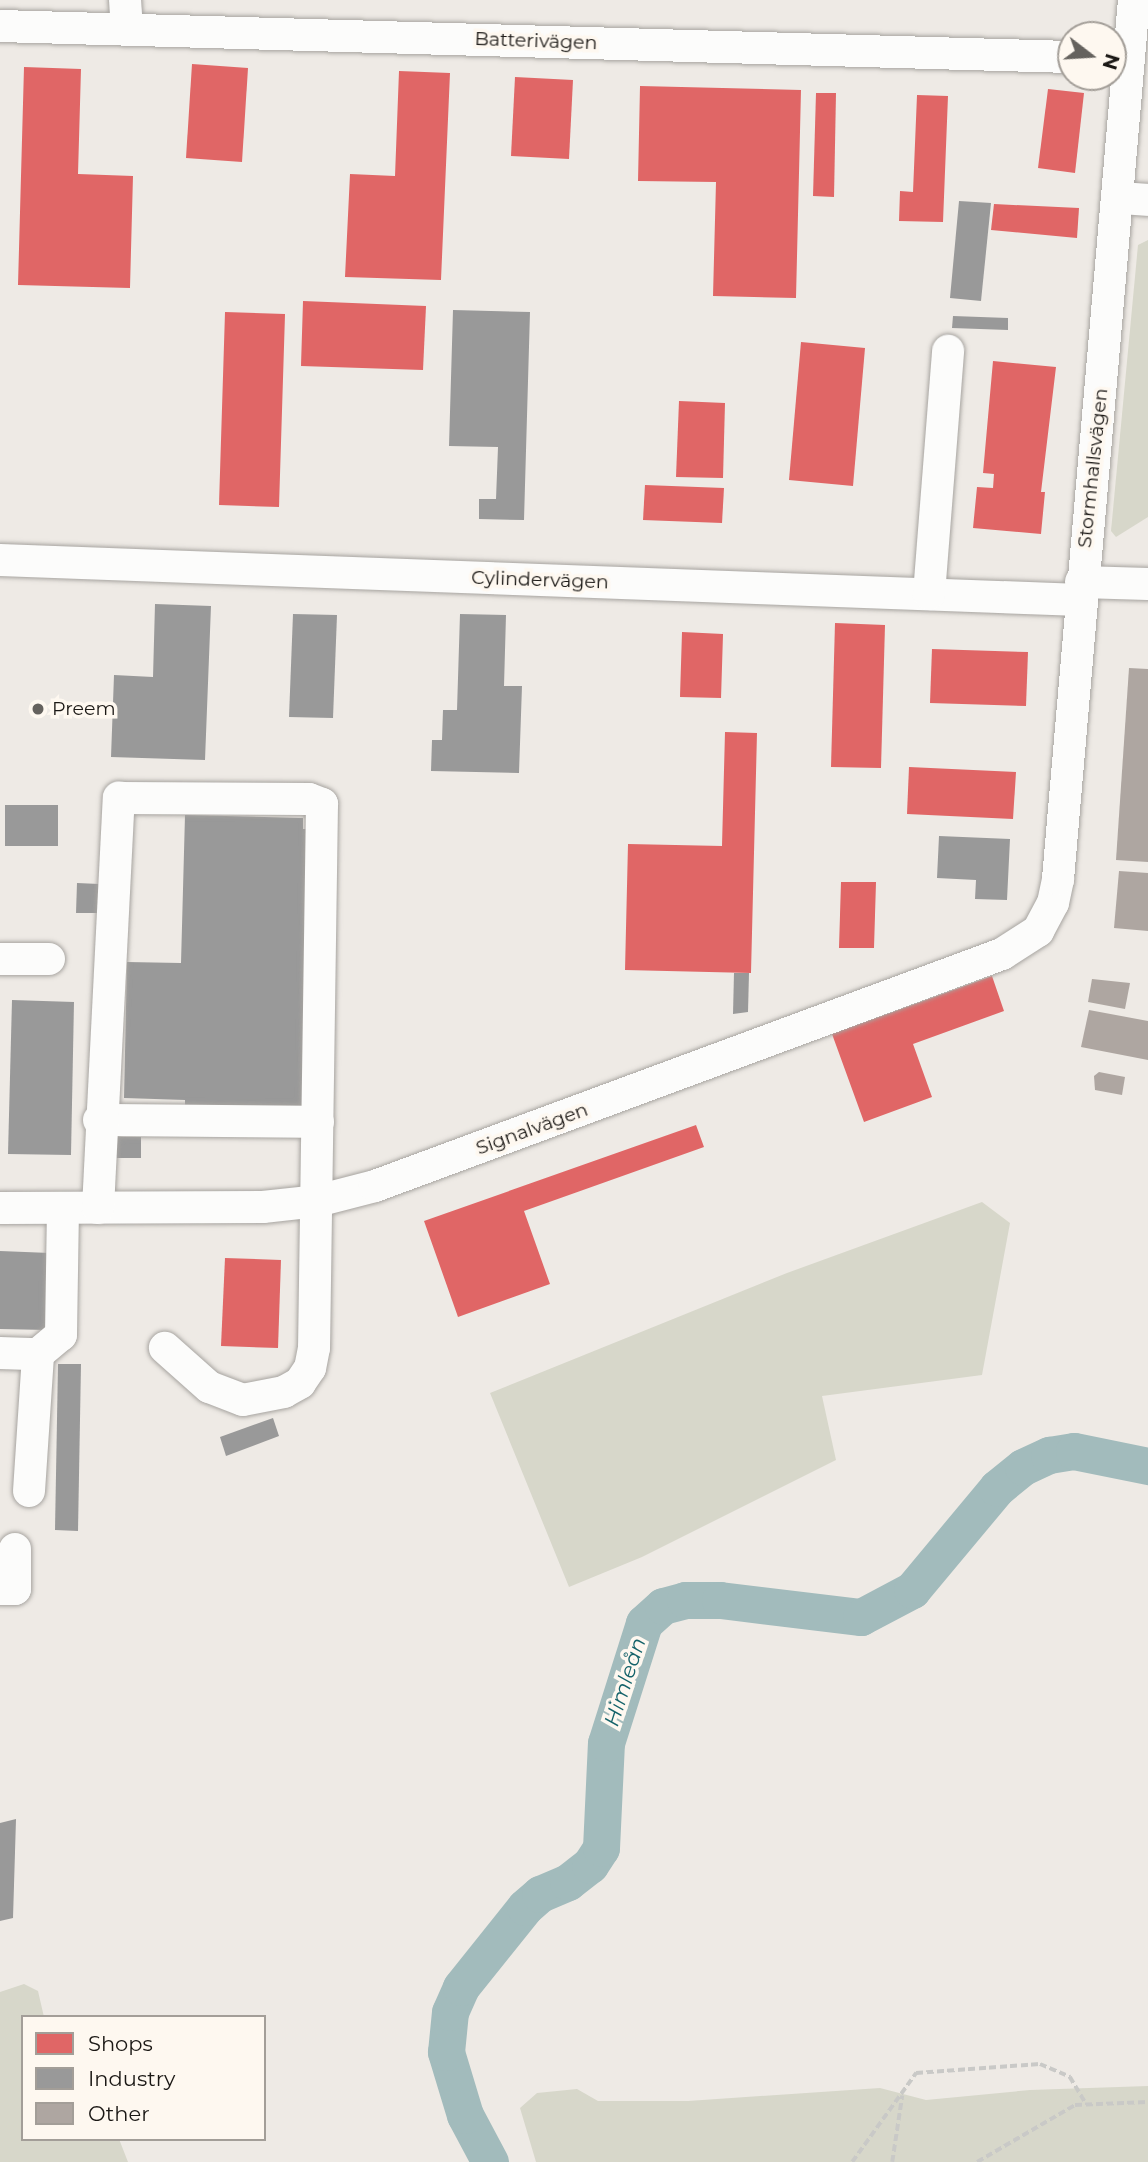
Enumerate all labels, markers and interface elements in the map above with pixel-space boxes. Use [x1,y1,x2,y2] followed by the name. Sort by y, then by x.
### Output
[1057,21,1127,91] north arrow
[474,27,598,55] street label: Batterivägen
[1097,51,1124,72] text: N
[1073,387,1113,549] street label: Stormhallsvägen
[471,566,609,594] street label: Cylindervägen
[52,698,116,720] place label: Preem
[30,701,46,717] marker: Preem
[473,1098,591,1160] street label: Signalvägen
[599,1634,651,1730] water label: Himleån
[21,2015,266,2141] legend
[88,2031,153,2056] text: Shops
[88,2066,175,2091] text: Industry
[88,2101,150,2126] text: Other

